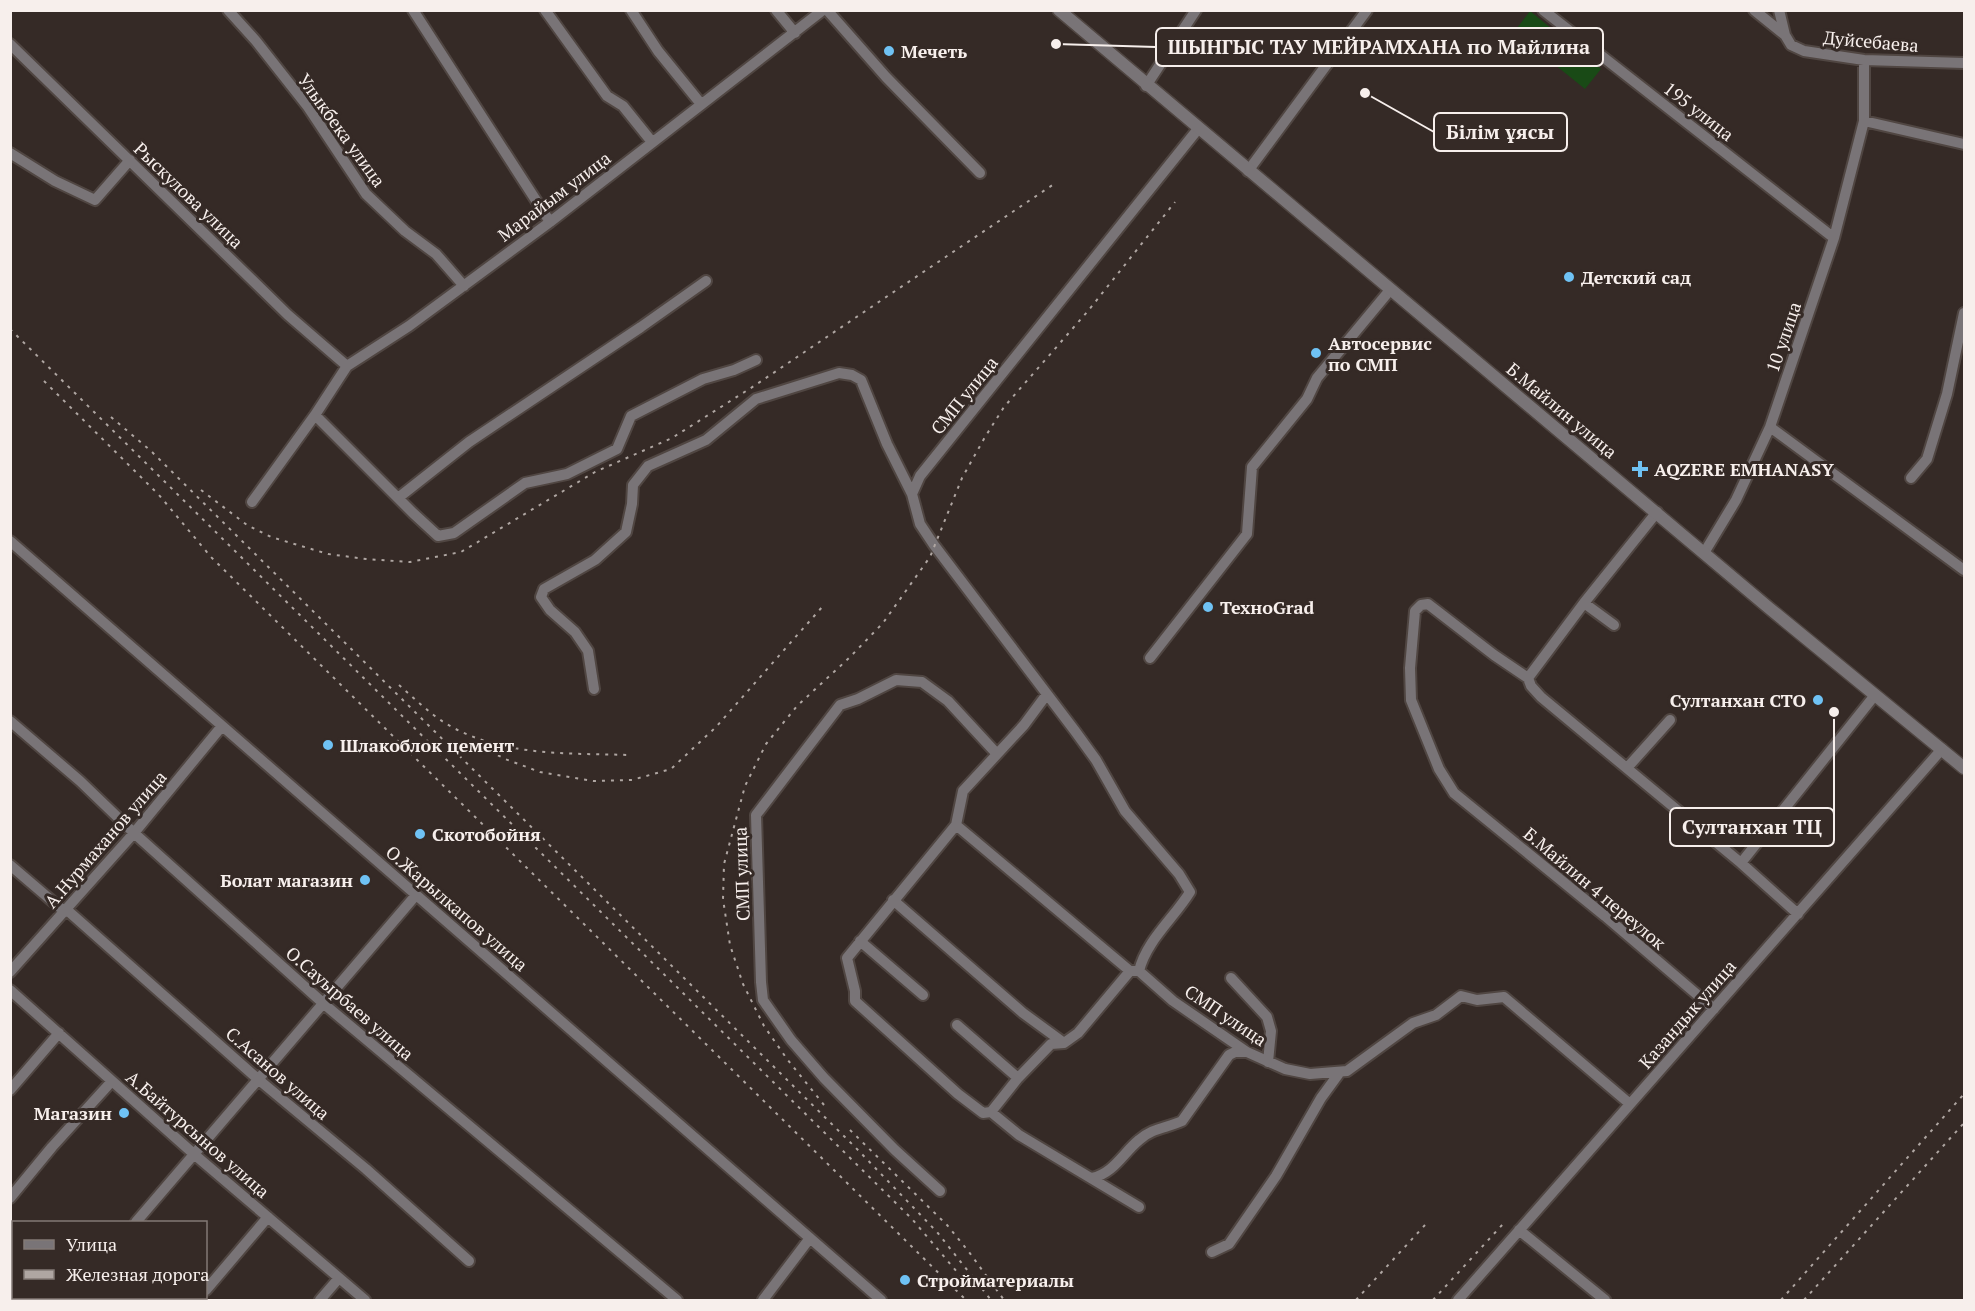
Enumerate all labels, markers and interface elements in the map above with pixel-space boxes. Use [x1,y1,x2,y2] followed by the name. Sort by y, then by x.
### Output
[1822,25,1920,57] street label: Дуйсебаева
[1156,28,1603,66] callout: ШЫНГЫС ТАУ МЕЙРАМХАНА по Майлина
[1168,33,1590,60] text: ШЫНГЫС ТАУ МЕЙРАМХАНА по Майлина
[901,39,967,63] place label: Мечеть
[882,44,896,58] marker: Мечеть
[293,68,391,192] street label: Улыкбека улица
[1659,76,1739,146] street label: 195 улица
[1434,113,1567,151] callout: Білім ұясы
[1446,118,1554,145] text: Білім ұясы
[129,137,249,253] street label: Рыскулова улица
[493,146,615,246] street label: Марайым улица
[1581,265,1691,289] place label: Детский сад
[1562,270,1576,284] marker: Детский сад
[1760,299,1806,375] street label: 10 улица
[1328,331,1432,376] place label: Автосервис по СМП
[1309,346,1323,360] marker: Автосервис по СМП
[925,351,1003,439] street label: СМП улица
[1502,357,1622,463] street label: Б.Майлин улица
[1654,457,1834,481] place label: AQZERE EMHANASY
[1631,460,1649,478] marker: AQZERE EMHANASY
[1220,595,1315,619] place label: ТехноGrad
[1201,600,1215,614] marker: ТехноGrad
[1670,688,1806,712] place label: Султанхан СТО
[1811,693,1825,707] marker: Султанхан СТО
[340,733,515,757] place label: Шлакоблок цемент
[321,738,335,752] marker: Шлакоблок цемент
[39,765,171,913] street label: А.Нурмаханов улица
[1670,808,1834,846] callout: Султанхан ТЦ
[1682,813,1822,840] text: Султанхан ТЦ
[1519,821,1671,955] street label: Б.Майлин 4 переулок
[432,822,541,846] place label: Скотобойня
[413,827,427,841] marker: Скотобойня
[727,827,755,921] street label: СМП улица
[381,840,533,976] street label: О.Жарылкапов улица
[220,868,353,892] place label: Болат магазин
[358,873,372,887] marker: Болат магазин
[281,941,419,1065] street label: О.Сауырбаев улица
[1633,954,1741,1074] street label: Казандык улица
[1180,979,1272,1051] street label: СМП улица
[221,1021,335,1125] street label: С.Асанов улица
[121,1065,275,1203] street label: А.Байтурсынов улица
[34,1101,112,1125] place label: Магазин
[117,1106,131,1120] marker: Магазин
[12,1221,207,1299] legend
[66,1232,117,1256] text: Улица
[66,1262,209,1286] text: Железная дорога
[917,1268,1074,1292] place label: Стройматериалы
[898,1273,912,1287] marker: Стройматериалы

